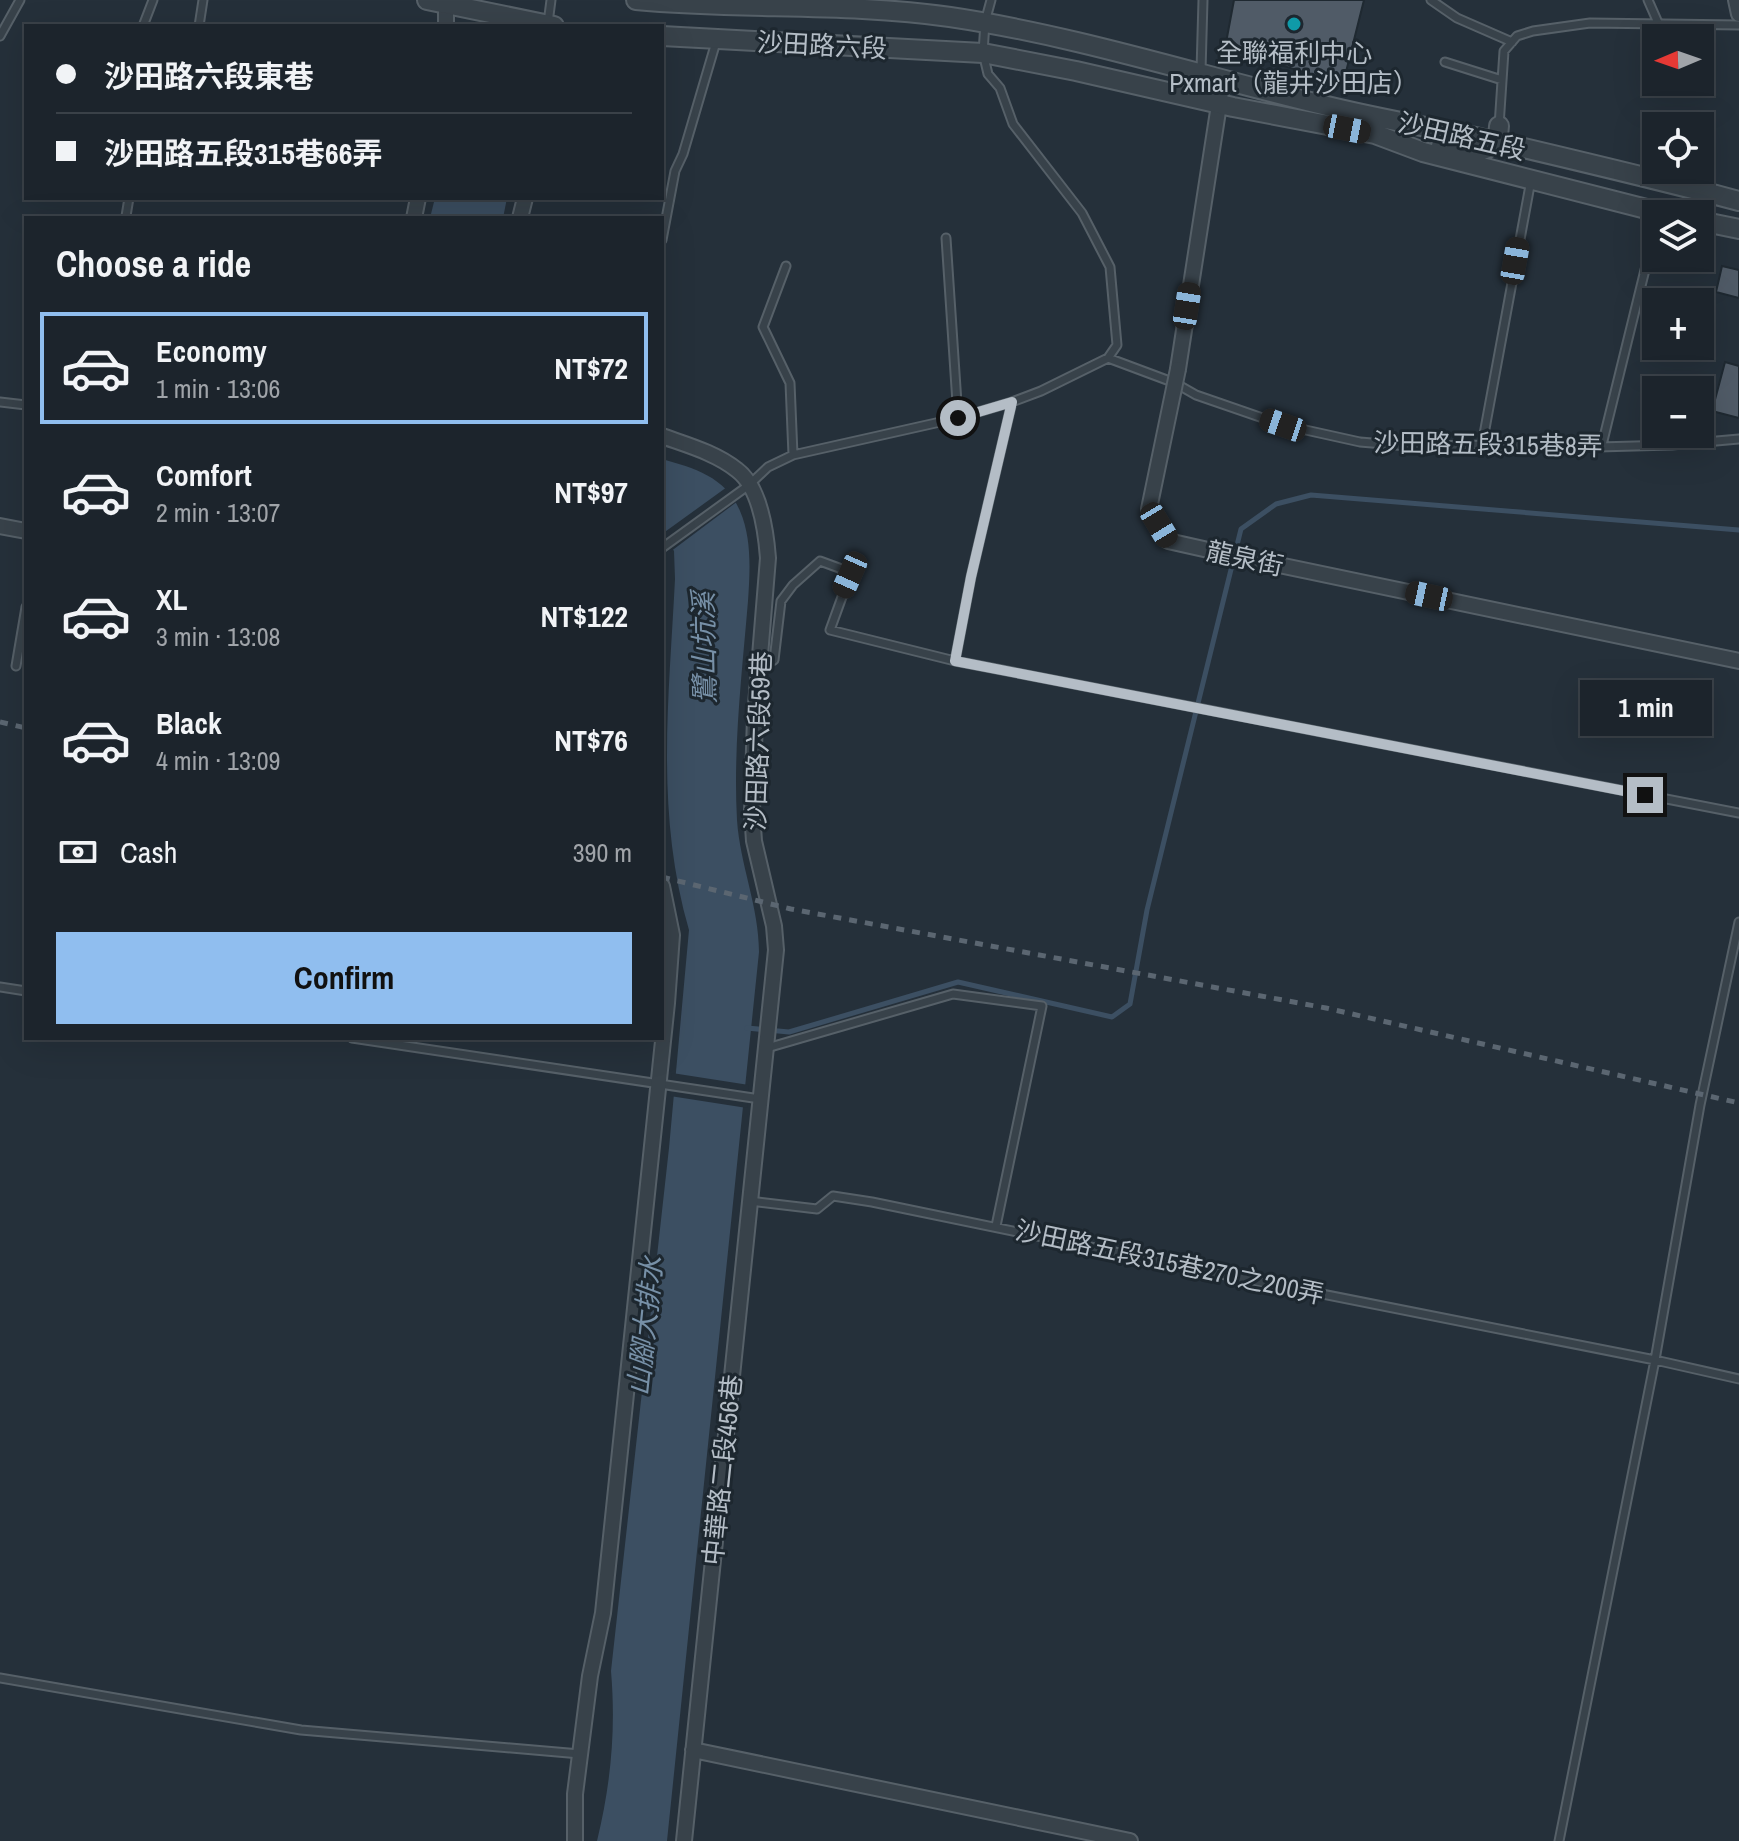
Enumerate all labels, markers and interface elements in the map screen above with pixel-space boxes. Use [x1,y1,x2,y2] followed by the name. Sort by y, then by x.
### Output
[1285,15,1303,33] marker: 全聯福利中心 Pxmart（龍井沙田店）
[756,24,888,66] street label: 沙田路六段
[1642,24,1714,96] north arrow
[1642,24,1714,448] map controls
[1169,35,1419,100] place label: 全聯福利中心 Pxmart（龍井沙田店）
[104,56,314,96] text: 沙田路六段東巷
[1395,104,1529,168] street label: 沙田路五段
[1642,112,1714,184] button: locate
[1321,113,1373,145] car
[104,133,382,173] text: 沙田路五段315巷66弄
[1642,200,1714,272] button: layers
[1499,235,1531,287] car
[56,240,251,288] text: Choose a ride
[1171,280,1203,332] car
[1642,288,1714,360] button: +
[156,331,267,371] text: Economy
[60,332,132,404] icon: car
[554,348,628,388] text: NT$72
[156,371,280,406] text: 1 min · 13:06
[1642,376,1714,448] button: −
[940,400,976,436] route start
[1256,406,1310,444] car
[1373,425,1603,463] street label: 沙田路五段315巷8弄
[156,455,252,495] text: Comfort
[60,456,132,528] icon: car
[554,472,628,512] text: NT$97
[156,495,280,530] text: 2 min · 13:07
[1136,498,1182,552] car
[1203,533,1287,583] street label: 龍泉街
[829,548,871,602] car
[156,579,187,619] text: XL
[1403,579,1455,613] car
[60,580,132,652] icon: car
[684,588,724,704] water label: 鷺山坑溪
[540,596,628,636] text: NT$122
[156,619,280,654] text: 3 min · 13:08
[737,651,779,831] street label: 沙田路六段59巷
[1579,679,1711,735] callout: 1 min
[1618,690,1674,725] text: 1 min
[156,703,222,743] text: Black
[60,704,132,776] icon: car
[554,720,628,760] text: NT$76
[156,743,280,778] text: 4 min · 13:09
[1627,777,1663,813] route end
[56,830,100,874] icon: cash
[120,832,177,872] text: Cash
[573,835,632,870] text: 390 m
[56,932,632,1024] button: Confirm
[1012,1212,1328,1312] street label: 沙田路五段315巷270之200弄
[619,1252,671,1398] water label: 山腳大排水
[695,1373,749,1567] street label: 中華路二段456巷

